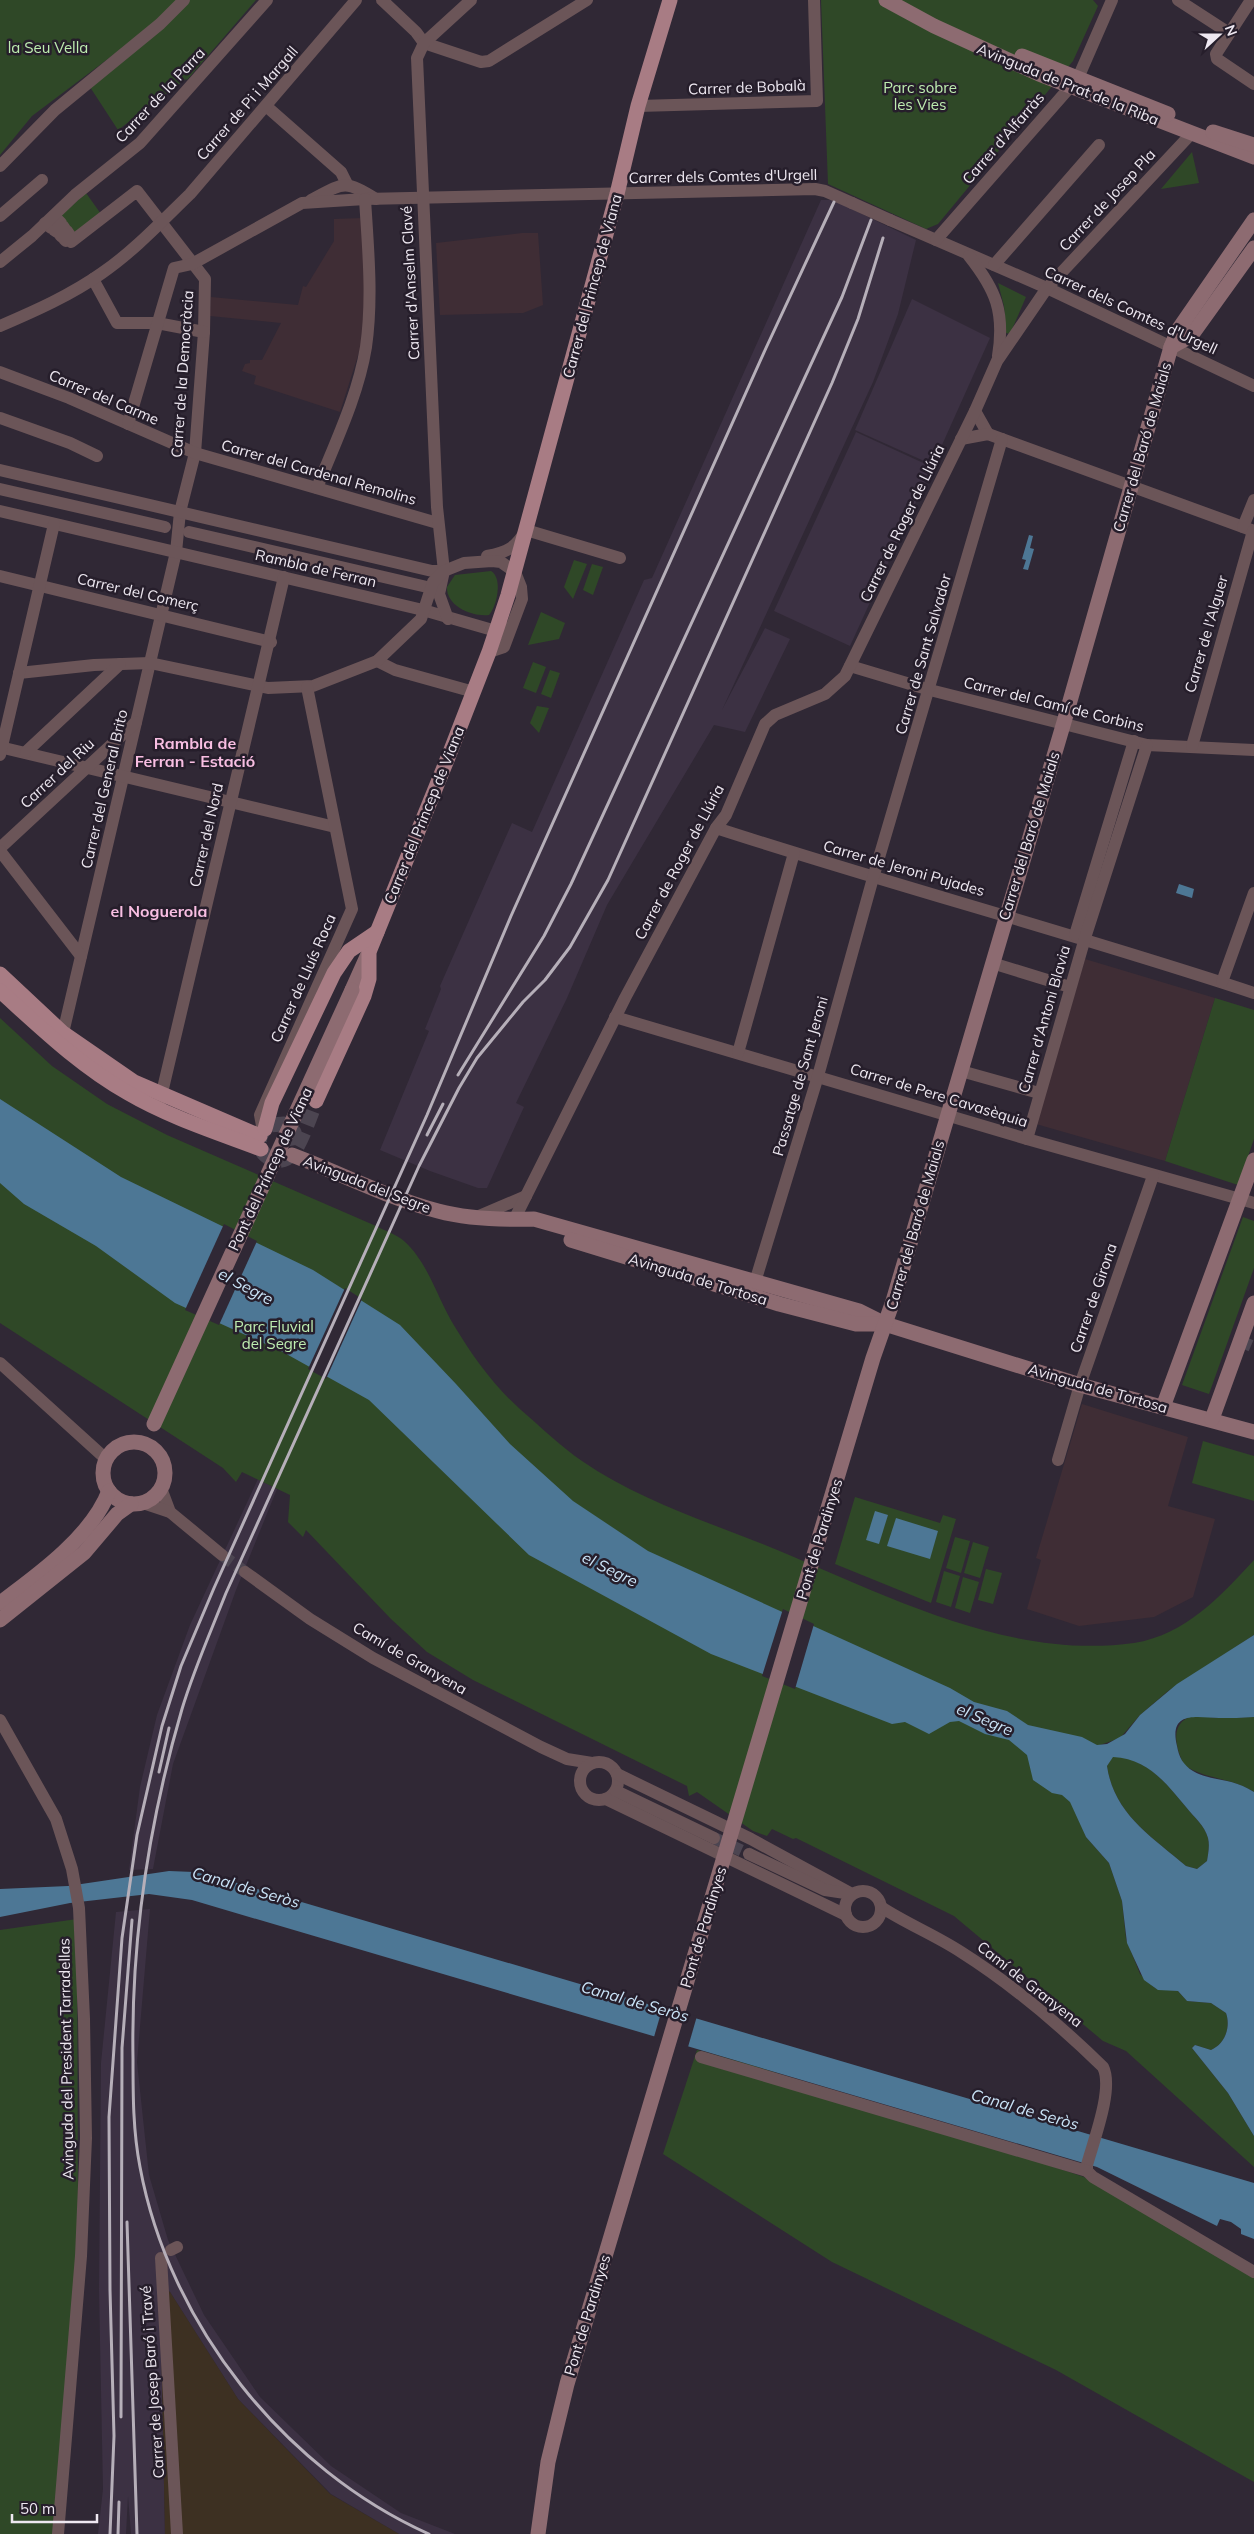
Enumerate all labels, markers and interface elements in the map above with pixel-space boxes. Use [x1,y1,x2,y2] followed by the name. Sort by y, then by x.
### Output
[1194,10,1244,60] north arrow
[1221,22,1241,39] text: N
[8,38,88,57] park label: la Seu Vella
[974,39,1162,129] street label: Avinguda de Prat de la Riba
[192,42,302,164] street label: Carrer de Pi i Margall
[111,44,209,146] street label: Carrer de la Parra
[688,75,806,99] street label: Carrer de Bobalà
[883,78,957,114] park label: Parc sobre les Vies
[958,88,1048,188] street label: Carrer d'Alfarràs
[1055,145,1159,255] street label: Carrer de Josep Pla
[629,165,817,187] street label: Carrer dels Comtes d'Urgell
[558,192,626,380] street label: Carrer del Princep de Viana
[396,205,424,361] street label: Carrer d'Anselm Clavé
[1042,262,1220,358] street label: Carrer dels Comtes d'Urgell
[167,290,197,458] street label: Carrer de la Democràcia
[1109,360,1175,534] street label: Carrer del Baró de Maials
[46,365,162,429] street label: Carrer del Carme
[219,435,419,509] street label: Carrer del Cardenal Remolins
[855,441,949,605] street label: Carrer de Roger de Llúria
[253,545,379,591] street label: Rambla de Ferran
[75,569,201,615] street label: Carrer del Comerç
[891,571,955,737] street label: Carrer de Sant Salvador
[1180,573,1232,695] street label: Carrer de l'Alguer
[962,672,1146,736] street label: Carrer del Camí de Corbins
[76,708,132,870] street label: Carrer del General Brito
[380,724,468,906] street label: Carrer del Princep de Viana
[135,733,255,771] district label: Rambla de Ferran - Estació
[16,734,98,812] street label: Carrer del Riu
[994,749,1064,923] street label: Carrer del Baró de Maials
[185,781,227,889] street label: Carrer del Nord
[630,781,728,943] street label: Carrer de Roger de Llúria
[821,836,987,900] street label: Carrer de Jeroni Pujades
[111,901,207,921] district label: el Noguerola
[266,911,340,1045] street label: Carrer de Lluís Roca
[1014,943,1074,1095] street label: Carrer d'Antoni Blavia
[768,994,832,1158] street label: Passatge de Sant Jeroni
[848,1059,1030,1131] street label: Carrer de Pere Cavasèquia
[224,1084,316,1254] street label: Pont del Príncep de Viana
[882,1138,948,1312] street label: Carrer del Baró de Maials
[300,1151,434,1217] street label: Avinguda del Segre
[1065,1241,1121,1355] street label: Carrer de Girona
[626,1249,770,1309] street label: Avinguda de Tortosa
[215,1263,277,1309] water label: el Segre
[234,1317,314,1353] park label: Parc Fluvial del Segre
[1026,1359,1170,1417] street label: Avinguda de Tortosa
[792,1476,846,1602] street label: Pont de Pardinyes
[579,1547,641,1591] water label: el Segre
[350,1618,470,1698] street label: Camí de Granyena
[954,1698,1017,1740] water label: el Segre
[190,1862,302,1912] water label: Canal de Seròs
[676,1864,730,1990] street label: Pont de Pardinyes
[973,1937,1087,2031] street label: Camí de Granyena
[54,1938,78,2180] street label: Avinguda del President Tarradellas
[579,1976,691,2026] water label: Canal de Seròs
[969,2084,1081,2134] water label: Canal de Seròs
[560,2252,614,2378] street label: Pont de Pardinyes
[136,2285,168,2479] street label: Carrer de Josep Baró i Travé
[12,2492,98,2524] scale bar
[20,2499,55,2518] text: 50 m

